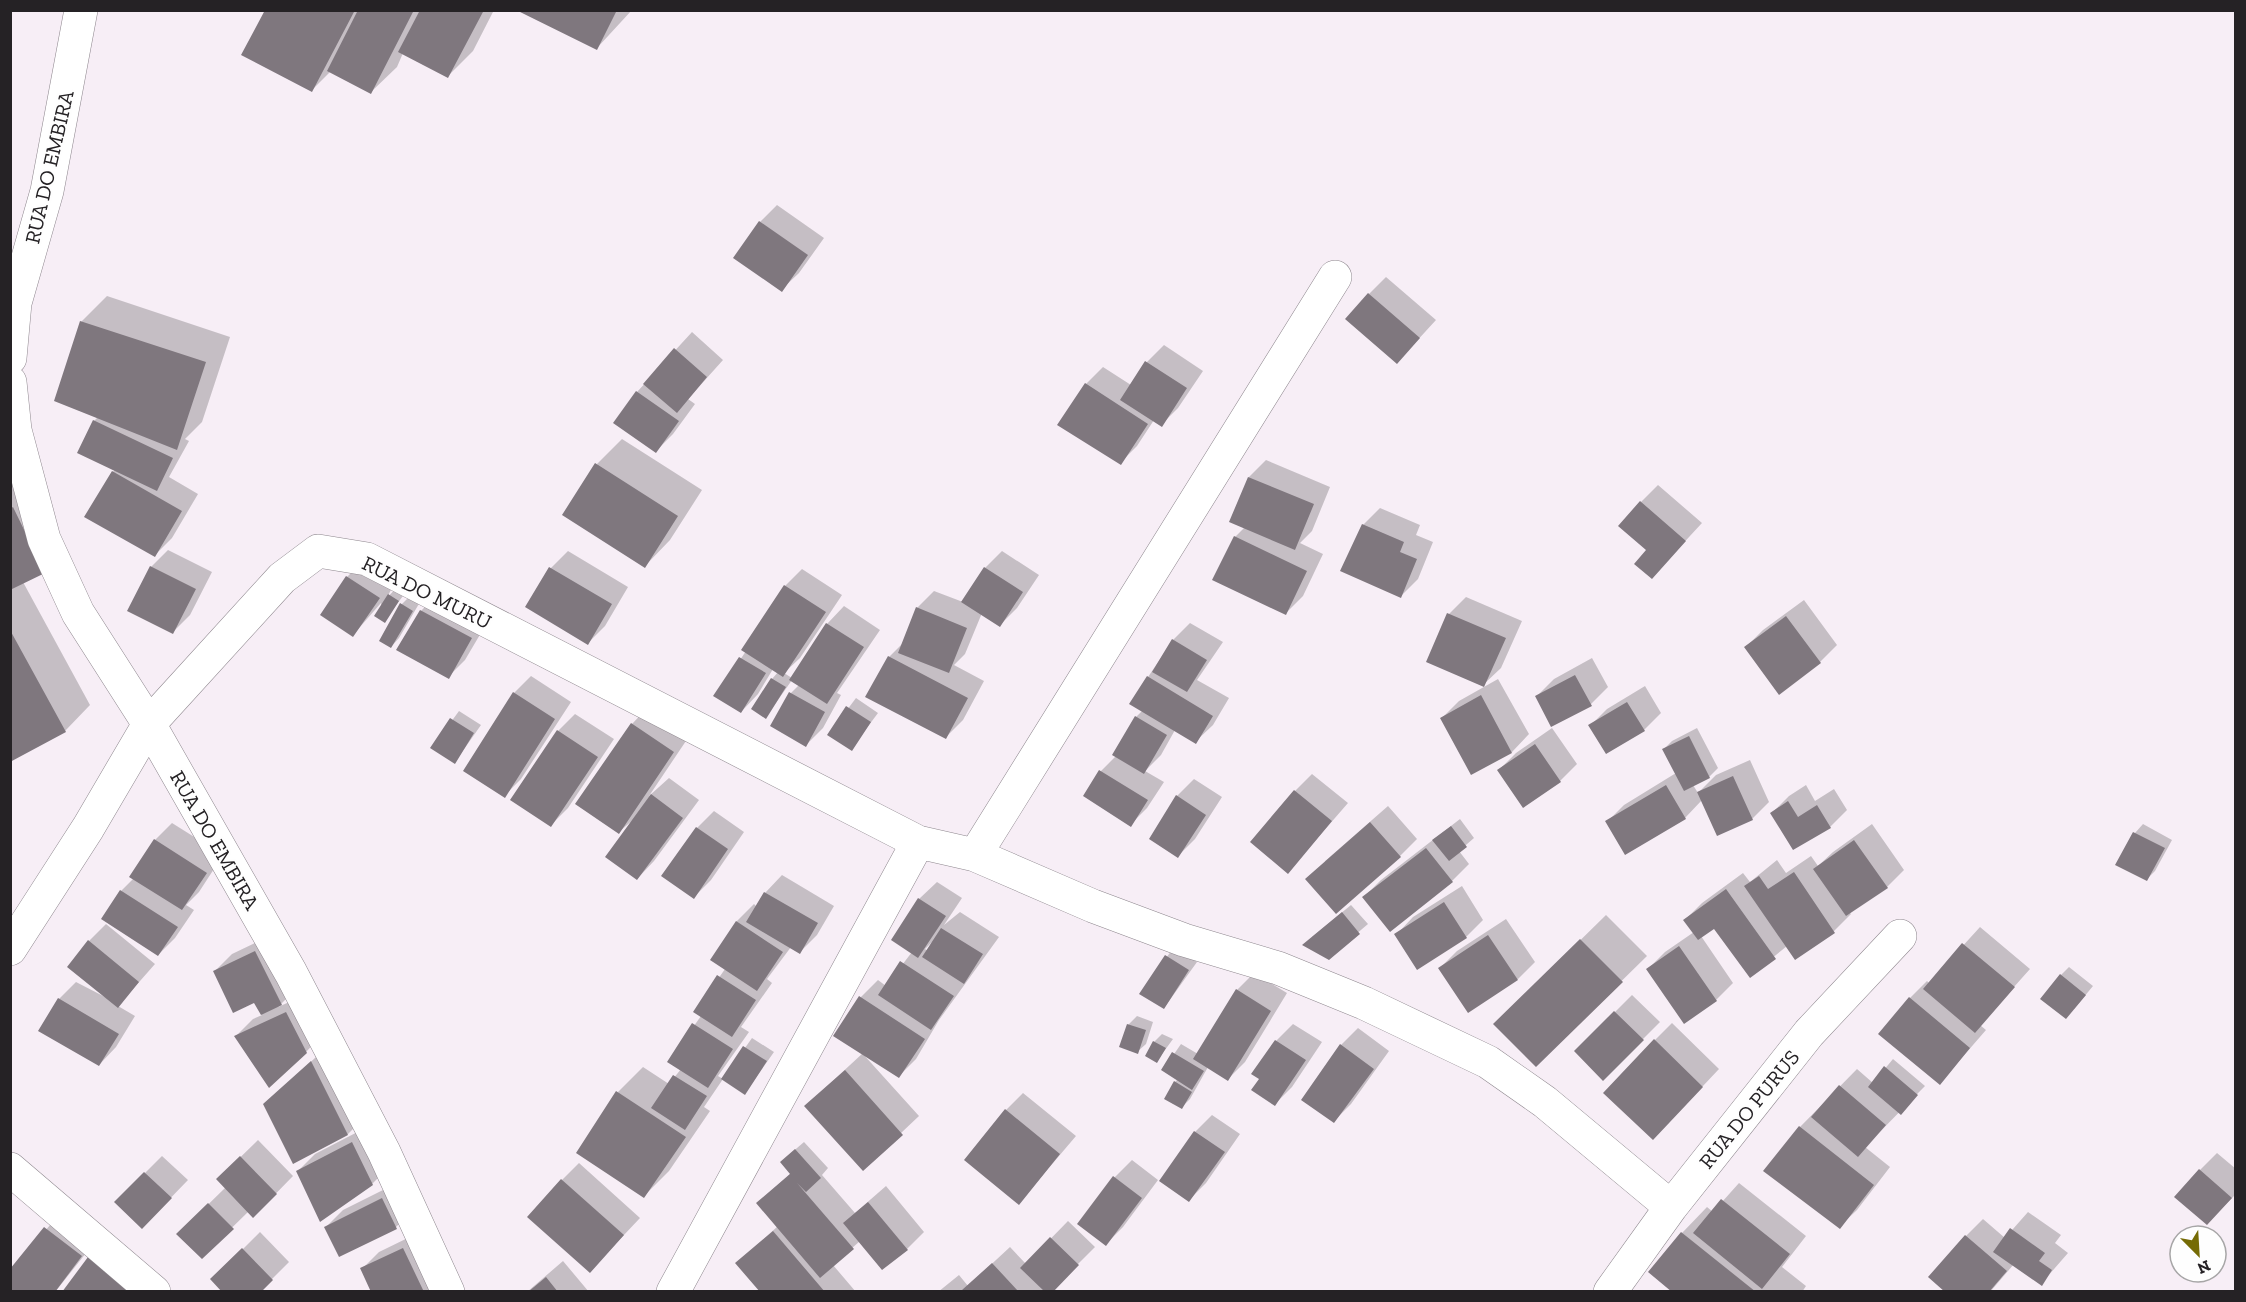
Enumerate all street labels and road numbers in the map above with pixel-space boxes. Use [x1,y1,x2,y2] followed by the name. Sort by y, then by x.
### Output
[19,88,79,246] street label: RUA DO EMBIRA
[358,550,496,634] street label: RUA DO MURU
[165,766,265,914] street label: RUA DO EMBIRA
[1694,1045,1804,1173] street label: RUA DO PURUS

